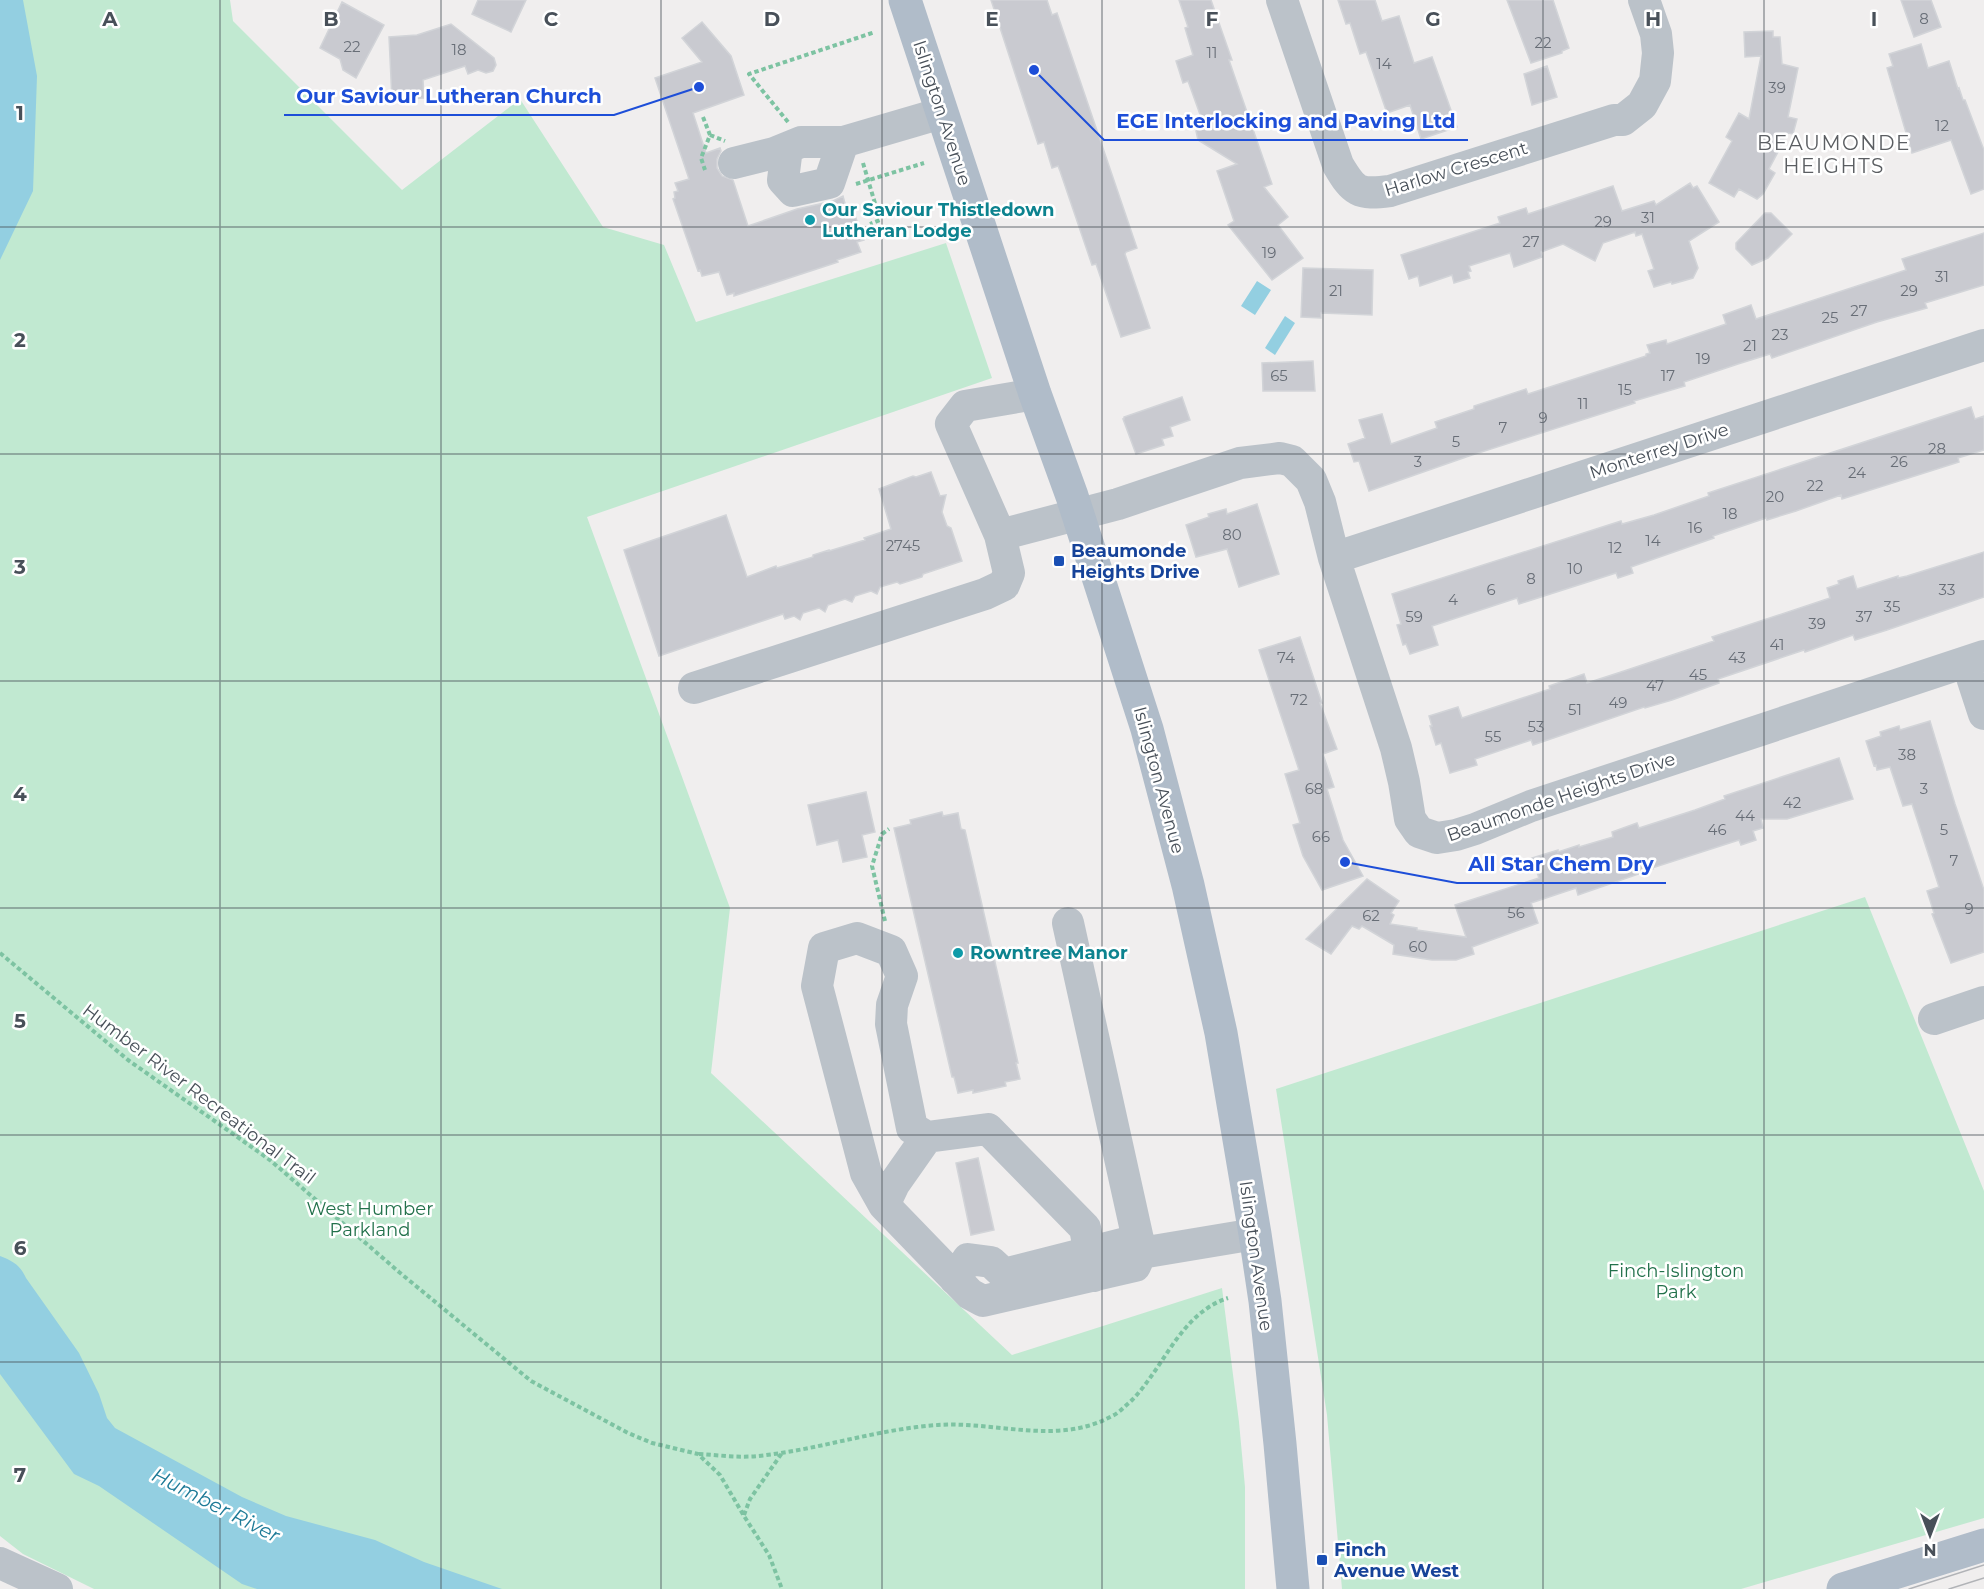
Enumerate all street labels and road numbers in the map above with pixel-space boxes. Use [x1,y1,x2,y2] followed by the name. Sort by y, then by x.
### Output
[908,38,976,189] street label: Islington Avenue
[1382,137,1530,201] street label: Harlow Crescent
[1587,418,1731,484] street label: Monterrey Drive
[1129,704,1189,856] street label: Islington Avenue
[1444,747,1678,846] street label: Beaumonde Heights Drive
[78,999,320,1189] street label: Humber River Recreational Trail
[1235,1179,1277,1333] street label: Islington Avenue

